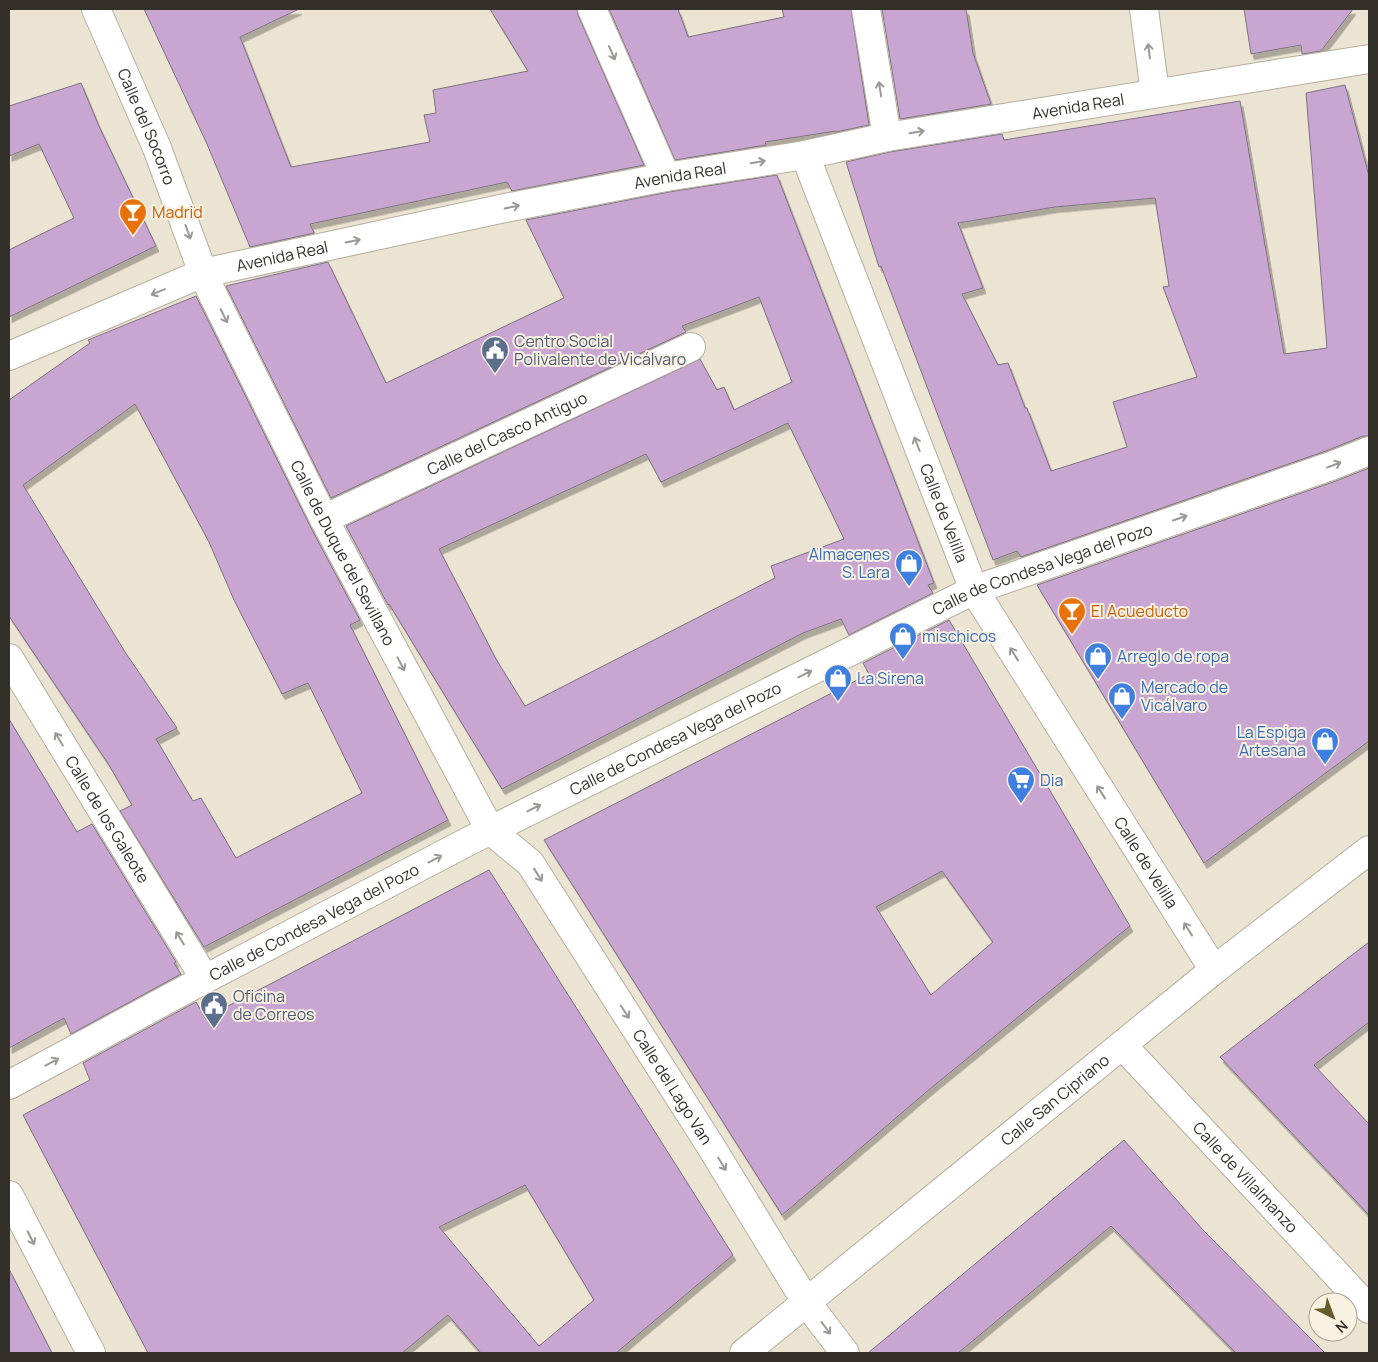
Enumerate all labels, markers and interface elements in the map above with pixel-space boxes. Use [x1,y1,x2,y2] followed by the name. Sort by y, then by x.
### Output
[1144,43,1154,59] one-way arrow
[608,45,618,60] one-way arrow
[112,65,181,188] street label: Calle del Socorro
[874,81,884,97] one-way arrow
[1030,88,1126,124] street label: Avenida Real
[909,126,925,136] one-way arrow
[632,157,728,194] street label: Avenida Real
[749,157,765,167] one-way arrow
[118,197,148,236] bar icon: Madrid
[152,201,203,223] place label: Madrid
[503,202,519,211] one-way arrow
[184,224,193,239] one-way arrow
[234,235,330,277] street label: Avenida Real
[344,235,360,245] one-way arrow
[151,287,166,297] one-way arrow
[219,309,229,324] one-way arrow
[514,330,686,370] place label: Centro Social Polivalente de Vicálvaro
[480,335,510,374] public building icon: Centro Social Polivalente de Vicálvaro
[423,386,591,480] street label: Calle del Casco Antiguo
[912,437,921,452] one-way arrow
[286,457,401,649] street label: Calle de Duque del Sevillano
[915,460,973,566] street label: Calle de Velilla
[1326,460,1341,469] one-way arrow
[1172,513,1188,522] one-way arrow
[928,518,1155,620] street label: Calle de Condesa Vega del Pozo
[809,543,890,583] place label: Almacenes S. Lara
[894,548,924,587] shop icon: Almacenes S. Lara
[1057,596,1087,635] bar icon: El Acueducto
[1091,600,1188,622] place label: El Acueducto
[888,621,918,660] shop icon: mischicos
[922,625,996,647] place label: mischicos
[1083,641,1113,680] shop icon: Arreglo de ropa
[1117,645,1229,667] place label: Arreglo de ropa
[1009,648,1019,662] one-way arrow
[396,656,406,671] one-way arrow
[823,663,853,702] shop icon: La Sirena
[857,667,924,689] place label: La Sirena
[797,669,812,678] one-way arrow
[1141,676,1228,716] place label: Mercado de Vicálvaro
[566,677,785,800] street label: Calle de Condesa Vega del Pozo
[1107,681,1137,720] shop icon: Mercado de Vicálvaro
[1237,721,1306,761] place label: La Espiga Artesana
[1310,726,1340,765] shop icon: La Espiga Artesana
[53,733,63,747] one-way arrow
[60,752,155,887] street label: Calle de los Galeote
[1006,765,1036,804] supermarket icon: Dia
[1040,769,1063,791] place label: Dia
[1096,785,1106,799] one-way arrow
[526,803,541,813] one-way arrow
[1109,813,1183,913] street label: Calle de Velilla
[427,854,442,864] one-way arrow
[206,858,423,986] street label: Calle de Condesa Vega del Pozo
[533,868,543,882] one-way arrow
[1183,922,1193,936] one-way arrow
[174,931,184,945] one-way arrow
[233,985,314,1025] place label: Oficina de Correos
[199,990,229,1029] public building icon: Oficina de Correos
[620,1005,630,1019] one-way arrow
[628,1025,718,1149] street label: Calle del Lago Van
[996,1049,1114,1151] street label: Calle San Cipriano
[44,1057,59,1067] one-way arrow
[1188,1117,1303,1238] street label: Calle de Villalmanzo
[717,1156,727,1170] one-way arrow
[27,1230,36,1245] one-way arrow
[1308,1292,1358,1342] north arrow
[1332,1317,1352,1337] text: N
[821,1321,831,1335] one-way arrow

